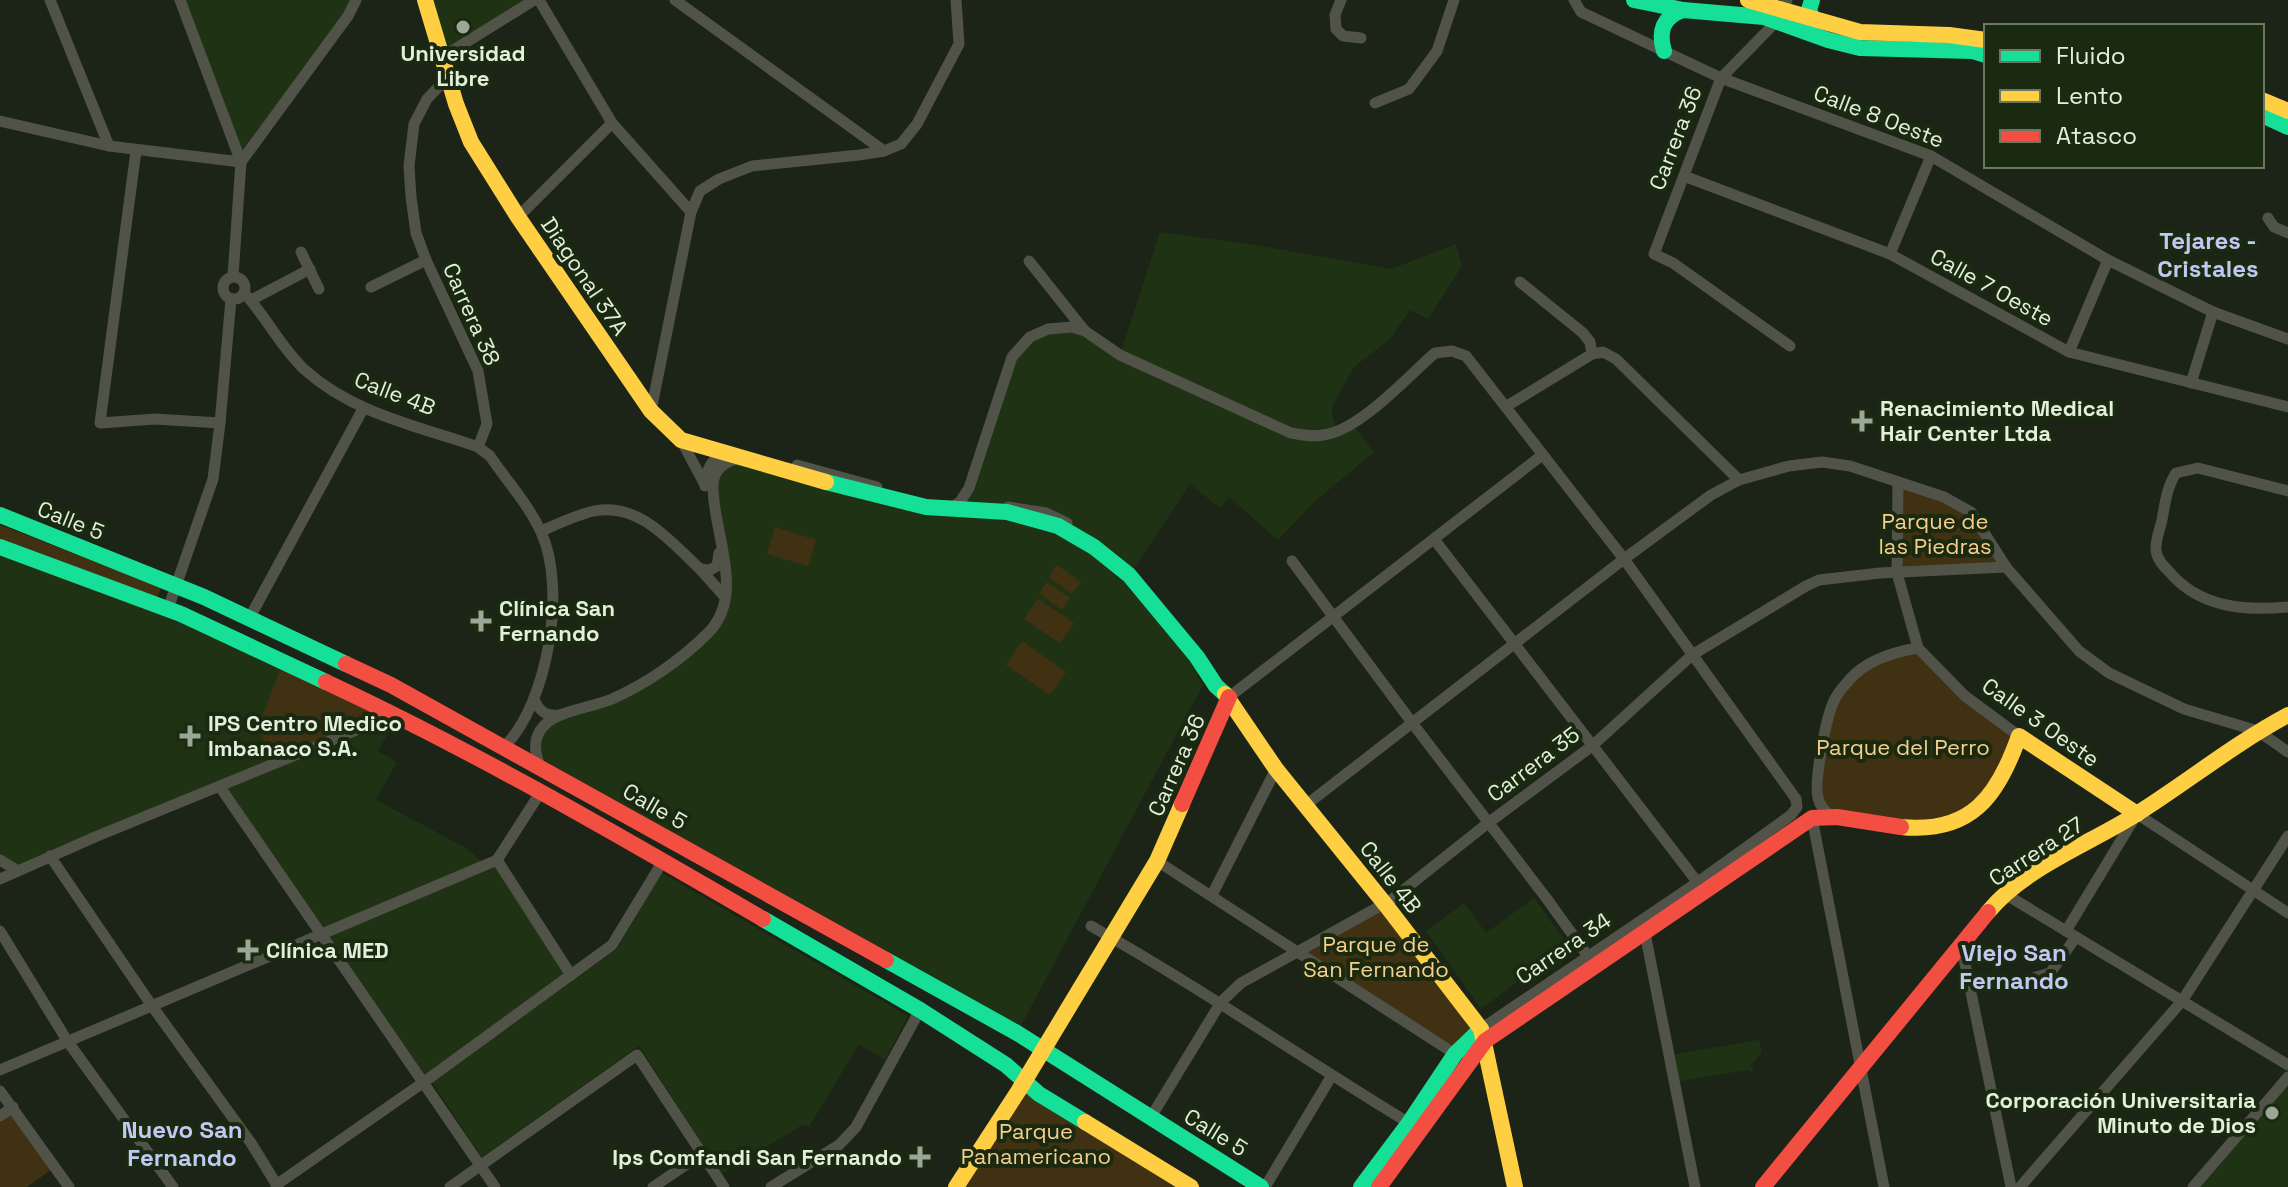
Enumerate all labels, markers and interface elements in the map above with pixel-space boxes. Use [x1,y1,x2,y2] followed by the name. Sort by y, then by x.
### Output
[454,18,472,36] marker: Universidad Libre
[1984,24,2264,168] legend
[400,39,526,92] place label: Universidad Libre
[2056,40,2126,71] text: Fluido
[1810,78,1948,154] street label: Calle 8 Oeste
[2056,80,2123,111] text: Lento
[1642,82,1708,194] street label: Carrera 36
[2056,120,2137,151] text: Atasco
[535,211,635,341] street label: Diagonal 37A
[2157,225,2259,284] district label: Tejares - Cristales
[1926,242,2058,332] street label: Calle 7 Oeste
[437,258,507,370] street label: Carrera 38
[351,365,439,421] street label: Calle 4B
[1880,394,2114,447] place label: Renacimiento Medical Hair Center Ltda
[1851,410,1873,432] marker: Renacimiento Medical Hair Center Ltda
[34,494,108,546] street label: Calle 5
[1878,507,1992,560] park label: Parque de las Piedras
[499,594,615,647] place label: Clínica San Fernando
[470,610,492,632] marker: Clínica San Fernando
[1977,671,2105,773] street label: Calle 3 Oeste
[208,709,402,762] place label: IPS Centro Medico Imbanaco S.A.
[1141,710,1211,820] street label: Carrera 36
[1481,720,1585,808] street label: Carrera 35
[179,725,201,747] marker: IPS Centro Medico Imbanaco S.A.
[1816,733,1990,761] park label: Parque del Perro
[618,777,692,835] street label: Calle 5
[1983,810,2089,892] street label: Carrera 27
[1354,835,1428,919] street label: Calle 4B
[1510,906,1616,990] street label: Carrera 34
[1303,930,1449,983] park label: Parque de San Fernando
[266,936,389,964] place label: Clínica MED
[1959,937,2069,996] district label: Viejo San Fernando
[237,939,259,961] marker: Clínica MED
[1985,1086,2256,1139] place label: Corporación Universitaria Minuto de Dios
[1179,1102,1253,1162] street label: Calle 5
[2263,1104,2281,1122] marker: Corporación Universitaria Minuto de Dios
[121,1114,243,1173] district label: Nuevo San Fernando
[961,1117,1111,1170] park label: Parque Panamericano
[612,1143,902,1171] place label: Ips Comfandi San Fernando
[909,1146,931,1168] marker: Ips Comfandi San Fernando

